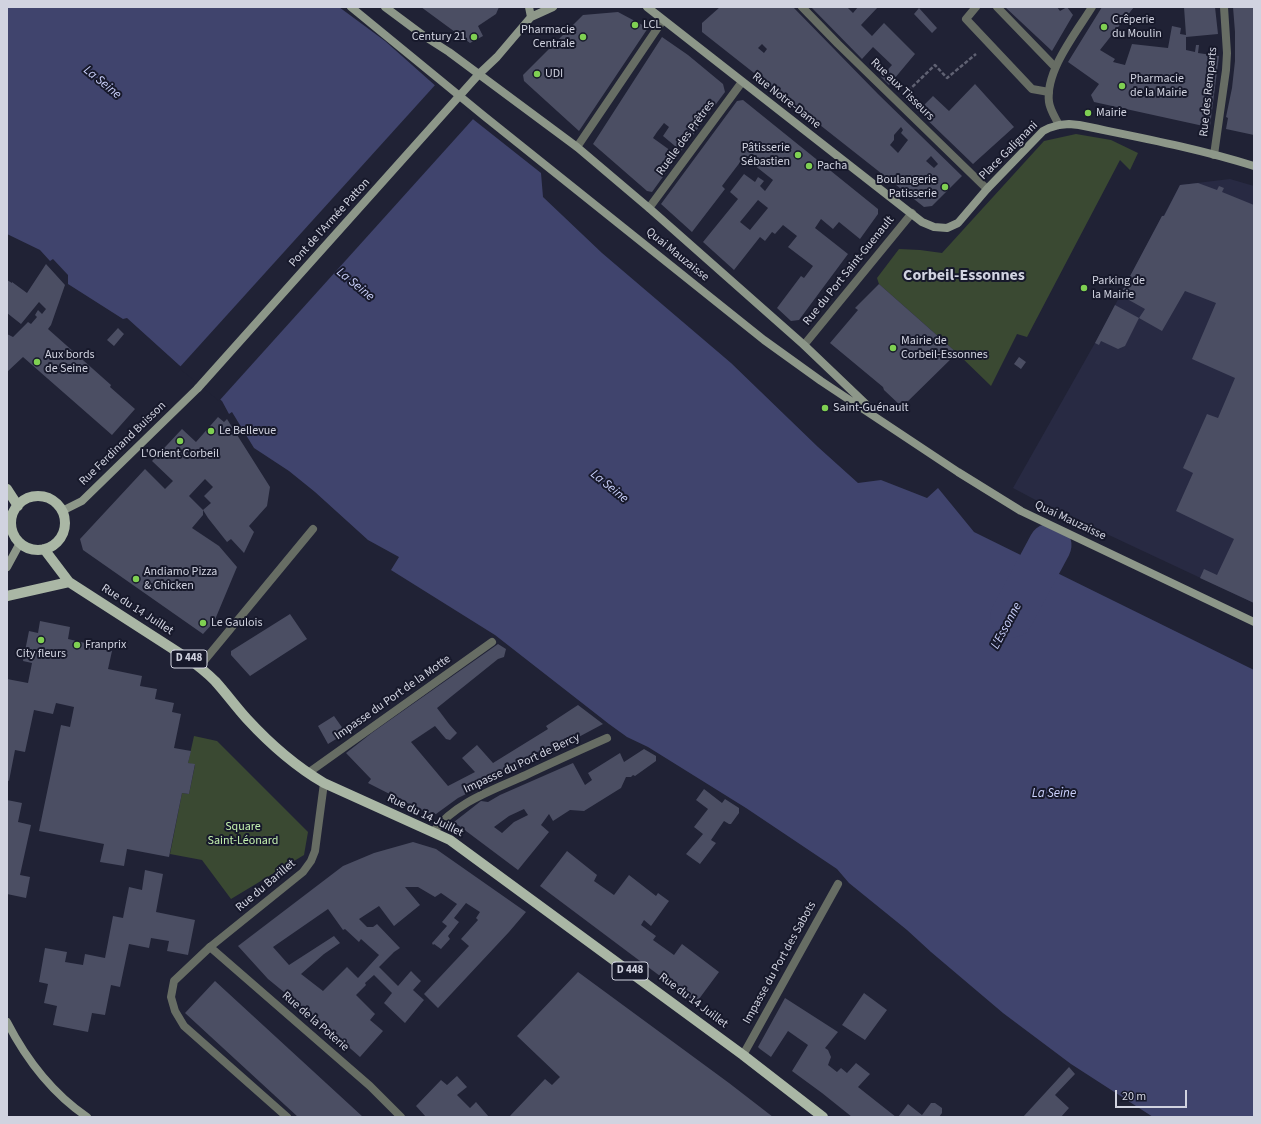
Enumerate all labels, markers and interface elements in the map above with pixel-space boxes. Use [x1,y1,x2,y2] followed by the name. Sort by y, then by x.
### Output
[1112,13,1162,41] place label: Crêperie du Moulin
[643,18,661,32] place label: LCL
[630,20,640,30] marker: LCL
[1099,22,1109,32] marker: Crêperie du Moulin
[521,23,575,51] place label: Pharmacie Centrale
[412,30,466,44] place label: Century 21
[469,32,479,42] marker: Century 21
[578,32,588,42] marker: Pharmacie Centrale
[1197,46,1221,138] street label: Rue des Remparts
[867,56,937,124] street label: Rue aux Tisseurs
[80,63,124,103] water label: La Seine
[545,67,563,81] place label: UDI
[532,69,542,79] marker: UDI
[749,70,823,132] street label: Rue Notre-Dame
[1130,72,1187,100] place label: Pharmacie de la Mairie
[1117,81,1127,91] marker: Pharmacie de la Mairie
[654,98,718,178] street label: Ruelle des Prêtres
[1096,106,1127,120] place label: Mairie
[1083,108,1093,118] marker: Mairie
[977,119,1041,183] street label: Place Galignani
[741,141,790,169] place label: Pâtisserie Sébastien
[793,150,803,160] marker: Pâtisserie Sébastien
[817,159,847,173] place label: Pacha
[804,161,814,171] marker: Pacha
[876,173,937,201] place label: Boulangerie Patisserie
[286,176,374,270] street label: Pont de l'Armée Patton
[940,182,950,192] marker: Boulangerie Patisserie
[800,213,898,329] street label: Rue du Port Saint-Guenault
[643,225,711,285] street label: Quai Mauzaisse
[333,265,377,305] water label: La Seine
[903,266,1025,286] district label: Corbeil-Essonnes
[1092,274,1145,302] place label: Parking de la Mairie
[1079,283,1089,293] marker: Parking de la Mairie
[901,334,988,362] place label: Mairie de Corbeil-Essonnes
[888,343,898,353] marker: Mairie de Corbeil-Essonnes
[45,348,95,376] place label: Aux bords de Seine
[32,357,42,367] marker: Aux bords de Seine
[77,399,169,489] street label: Rue Ferdinand Buisson
[833,401,909,415] place label: Saint-Guénault
[820,403,830,413] marker: Saint-Guénault
[219,424,276,438] place label: Le Bellevue
[206,426,216,436] marker: Le Bellevue
[175,436,185,446] marker: L'Orient Corbeil
[141,447,219,461] place label: L'Orient Corbeil
[587,467,631,507] water label: La Seine
[1032,498,1108,544] street label: Quai Mauzaisse
[144,565,217,593] place label: Andiamo Pizza & Chicken
[131,574,141,584] marker: Andiamo Pizza & Chicken
[98,581,176,639] street label: Rue du 14 Juillet
[988,600,1026,652] water label: L'Essonne
[211,616,263,630] place label: Le Gaulois
[198,618,208,628] marker: Le Gaulois
[36,635,46,645] marker: City fleurs
[85,638,126,652] place label: Franprix
[72,640,82,650] marker: Franprix
[16,647,66,661] place label: City fleurs
[171,650,207,668] road number: D 448
[332,652,454,744] street label: Impasse du Port de la Motte
[462,731,582,797] street label: Impasse du Port de Bercy
[1032,786,1076,802] water label: La Seine
[385,791,465,841] street label: Rue du 14 Juillet
[208,820,278,848] park label: Square Saint-Léonard
[233,857,299,915] street label: Rue du Barillet
[740,899,820,1027] street label: Impasse du Port des Sabots
[612,962,648,980] road number: D 448
[656,970,730,1032] street label: Rue du 14 Juillet
[279,989,351,1055] street label: Rue de la Poterie
[1117,1082,1189,1108] scale bar
[1122,1088,1146,1105] text: 20 m

